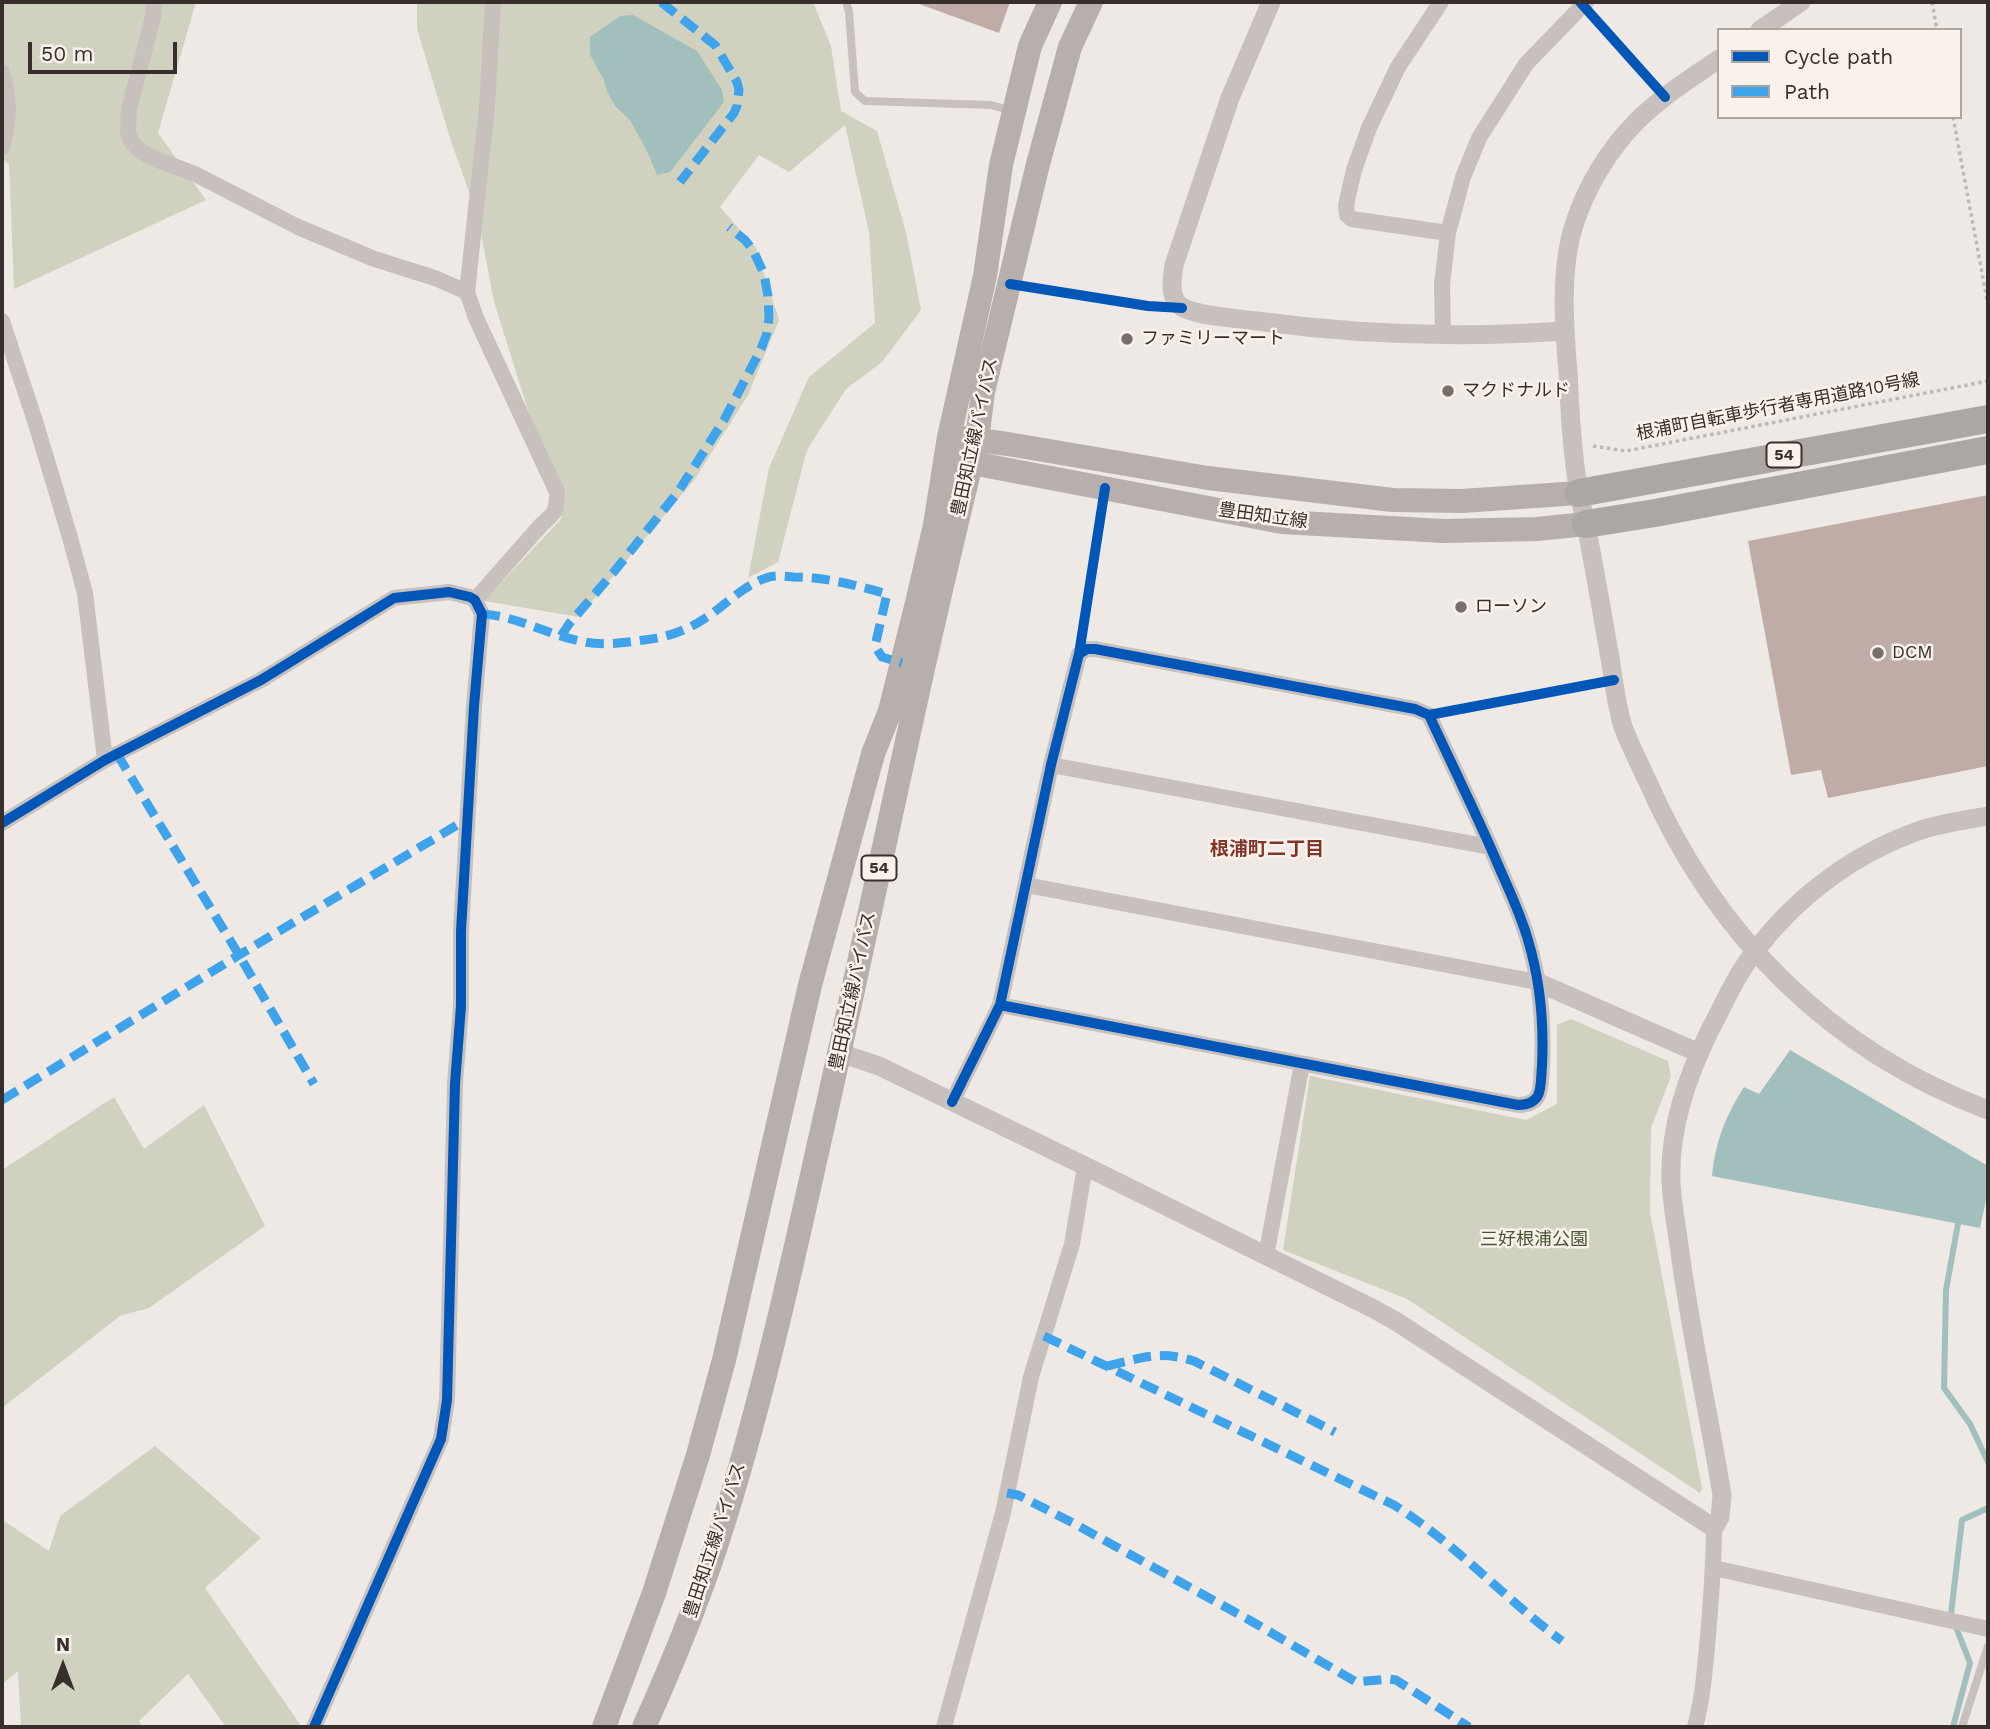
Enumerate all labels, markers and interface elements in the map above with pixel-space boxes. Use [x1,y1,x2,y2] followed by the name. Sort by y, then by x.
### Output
[32,28,180,72] scale bar
[1717,28,1962,119] legend
[41,41,93,66] text: 50 m
[1784,44,1893,69] text: Cycle path
[1784,79,1830,104] text: Path
[1141,328,1285,350] place label: ファミリーマート
[1119,331,1135,347] marker: ファミリーマート
[948,356,1002,518] street label: 豊田知立線バイパス
[1634,369,1922,445] street label: 根浦町自転車歩行者専用道路10号線
[1462,380,1570,402] place label: マクドナルド
[1440,383,1456,399] marker: マクドナルド
[1766,442,1802,468] road number: 54
[1217,499,1309,533] street label: 豊田知立線
[1475,596,1547,618] place label: ローソン
[1453,599,1469,615] marker: ローソン
[1892,642,1933,664] place label: DCM
[1870,645,1886,661] marker: DCM
[1210,838,1324,860] district label: 根浦町二丁目
[862,856,896,880] road number: 54
[826,910,880,1072] street label: 豊田知立線バイパス
[1480,1229,1588,1251] park label: 三好根浦公園
[680,1460,750,1620] street label: 豊田知立線バイパス
[28,1631,98,1701] north arrow
[56,1633,70,1656] text: N

